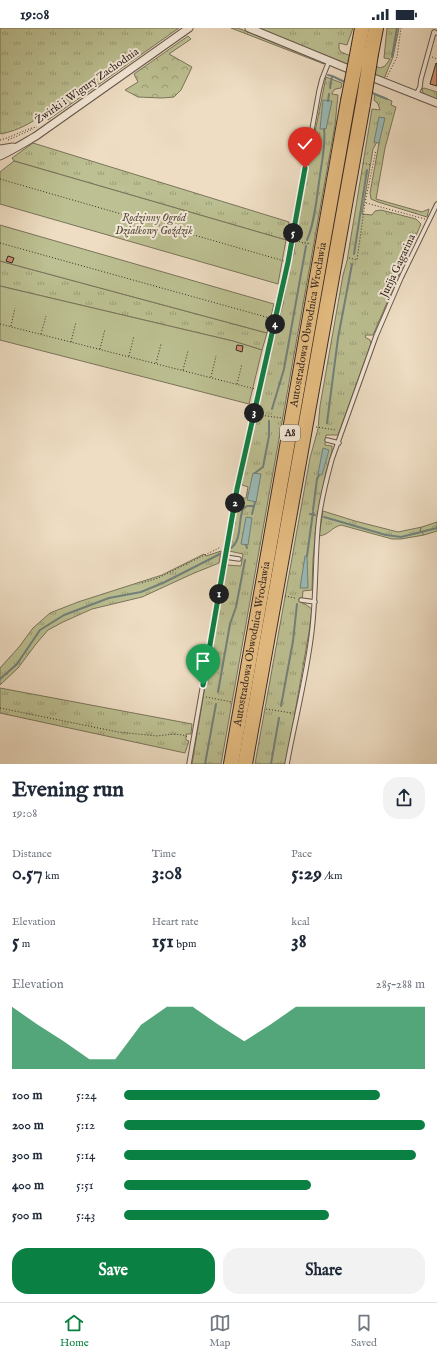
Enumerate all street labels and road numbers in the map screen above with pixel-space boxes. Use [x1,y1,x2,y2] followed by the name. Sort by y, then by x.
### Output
[32,45,142,127] street label: Żwirki i Wigury Zachodnia
[376,232,419,302] street label: Jurija Gagarina
[287,241,330,409] street label: Autostradowa Obwodnica Wrocławia
[280,425,300,441] road number: A8
[231,560,274,728] street label: Autostradowa Obwodnica Wrocławia

